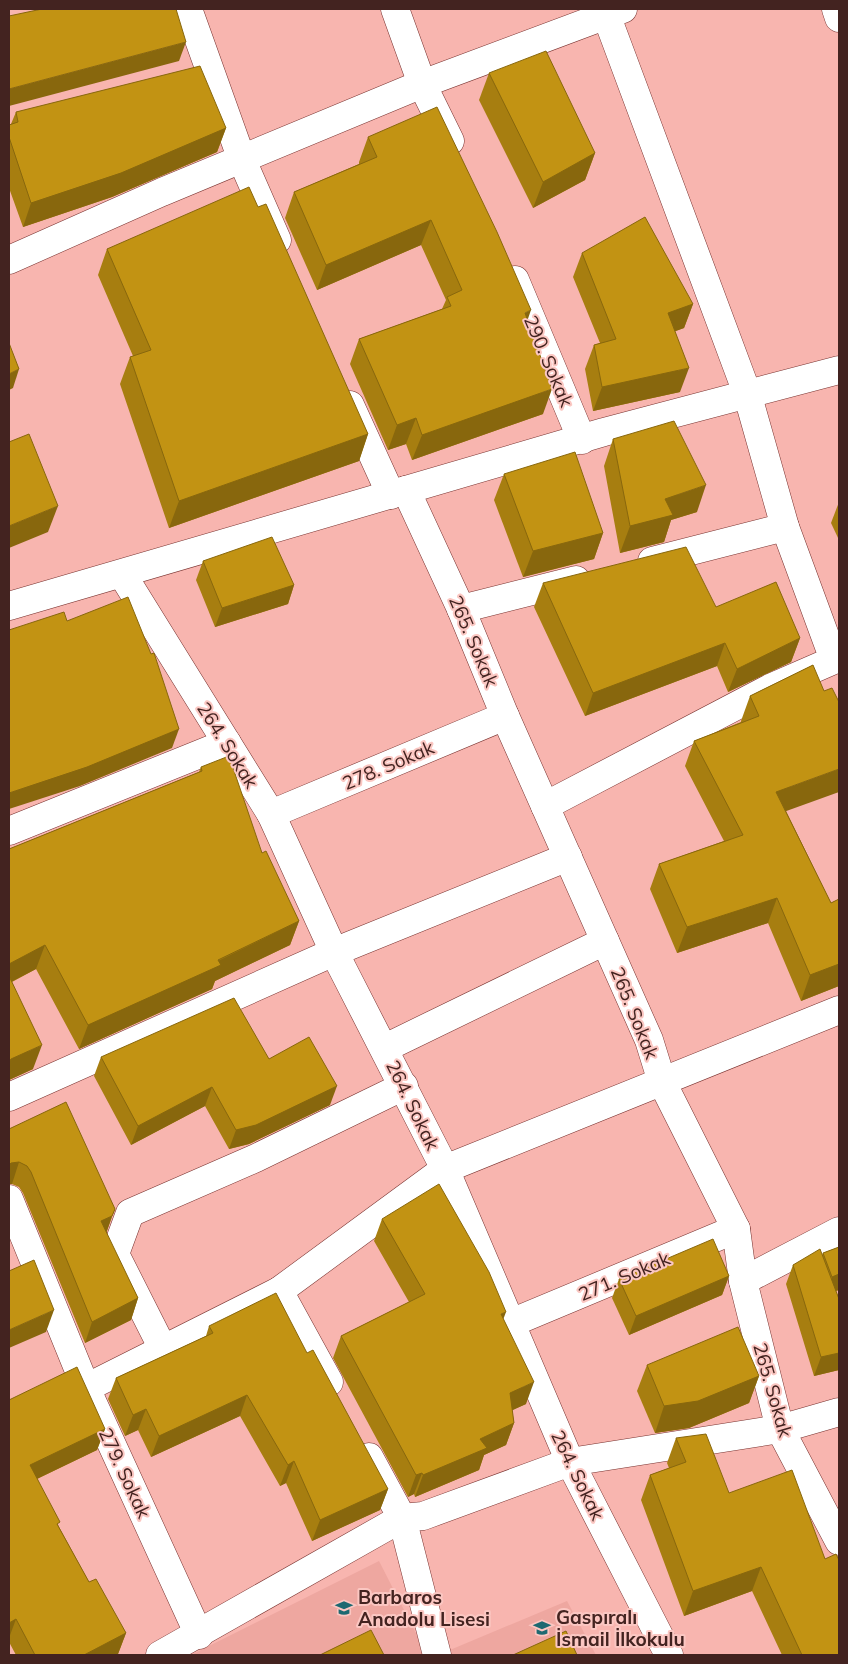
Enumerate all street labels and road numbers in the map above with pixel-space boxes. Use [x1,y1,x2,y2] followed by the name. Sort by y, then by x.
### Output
[519,312,579,411] street label: 290. Sokak
[444,592,504,691] street label: 265. Sokak
[192,697,264,793] street label: 264. Sokak
[339,735,438,795] street label: 278. Sokak
[606,964,664,1063] street label: 265. Sokak
[381,1056,445,1154] street label: 264. Sokak
[575,1246,674,1306] street label: 271. Sokak
[748,1340,798,1440] street label: 265. Sokak
[94,1424,156,1522] street label: 279. Sokak
[546,1426,610,1524] street label: 264. Sokak

